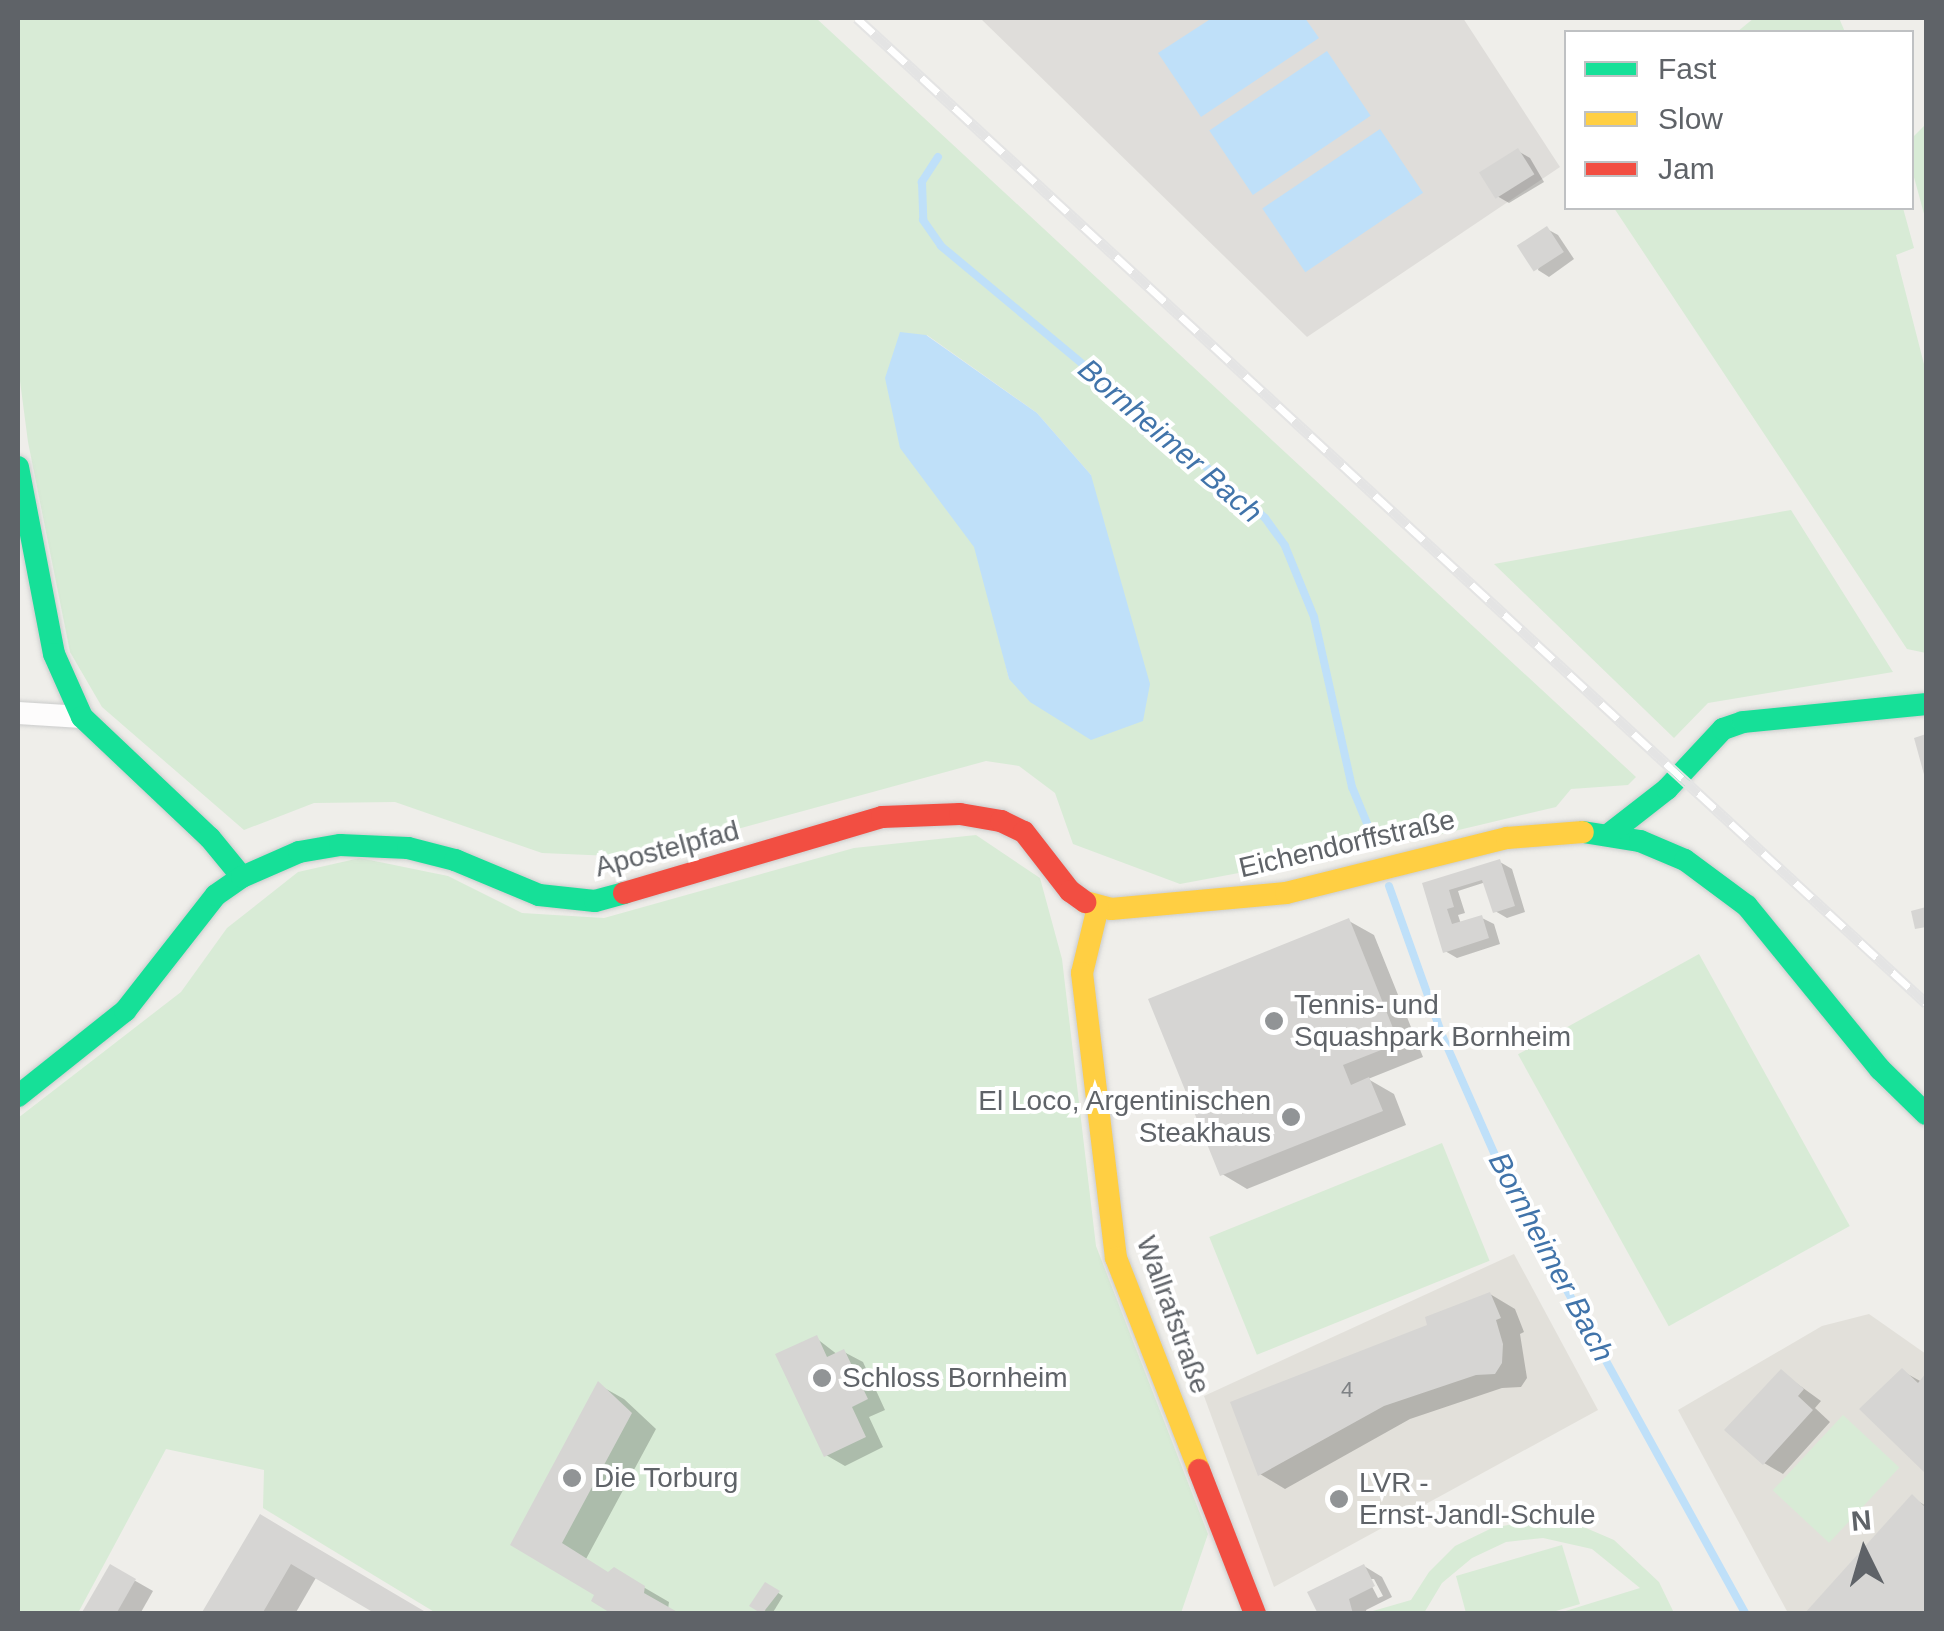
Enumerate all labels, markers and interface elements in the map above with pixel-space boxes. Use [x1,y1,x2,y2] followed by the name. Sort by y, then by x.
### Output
[1564,30,1914,210] legend
[1658,52,1716,85] text: Fast
[1658,102,1723,135] text: Slow
[1658,152,1715,185] text: Jam
[1071,351,1269,531] water label: Bornheimer Bach
[1236,803,1458,885] street label: Eichendorffstraße
[591,814,743,884] street label: Apostelpfad
[1294,988,1571,1054] place label: Tennis- und Squashpark Bornheim
[1263,1010,1285,1032] marker: Tennis- und Squashpark Bornheim
[977,1084,1271,1150] place label: El Loco, Argentinischen Steakhaus
[1280,1106,1302,1128] marker: El Loco, Argentinischen Steakhaus
[1481,1146,1621,1368] water label: Bornheimer Bach
[1129,1232,1217,1398] street label: Wallrafstraße
[842,1361,1068,1395] place label: Schloss Bornheim
[811,1367,833,1389] marker: Schloss Bornheim
[1341,1377,1353,1403] house number: 4
[594,1461,739,1495] place label: Die Torburg
[559,1465,585,1491] marker: Die Torburg
[1359,1466,1596,1532] place label: LVR - Ernst-Jandl-Schule
[1328,1488,1350,1510] marker: LVR - Ernst-Jandl-Schule
[1814,1501,1914,1601] north arrow
[1850,1504,1873,1537] text: N

